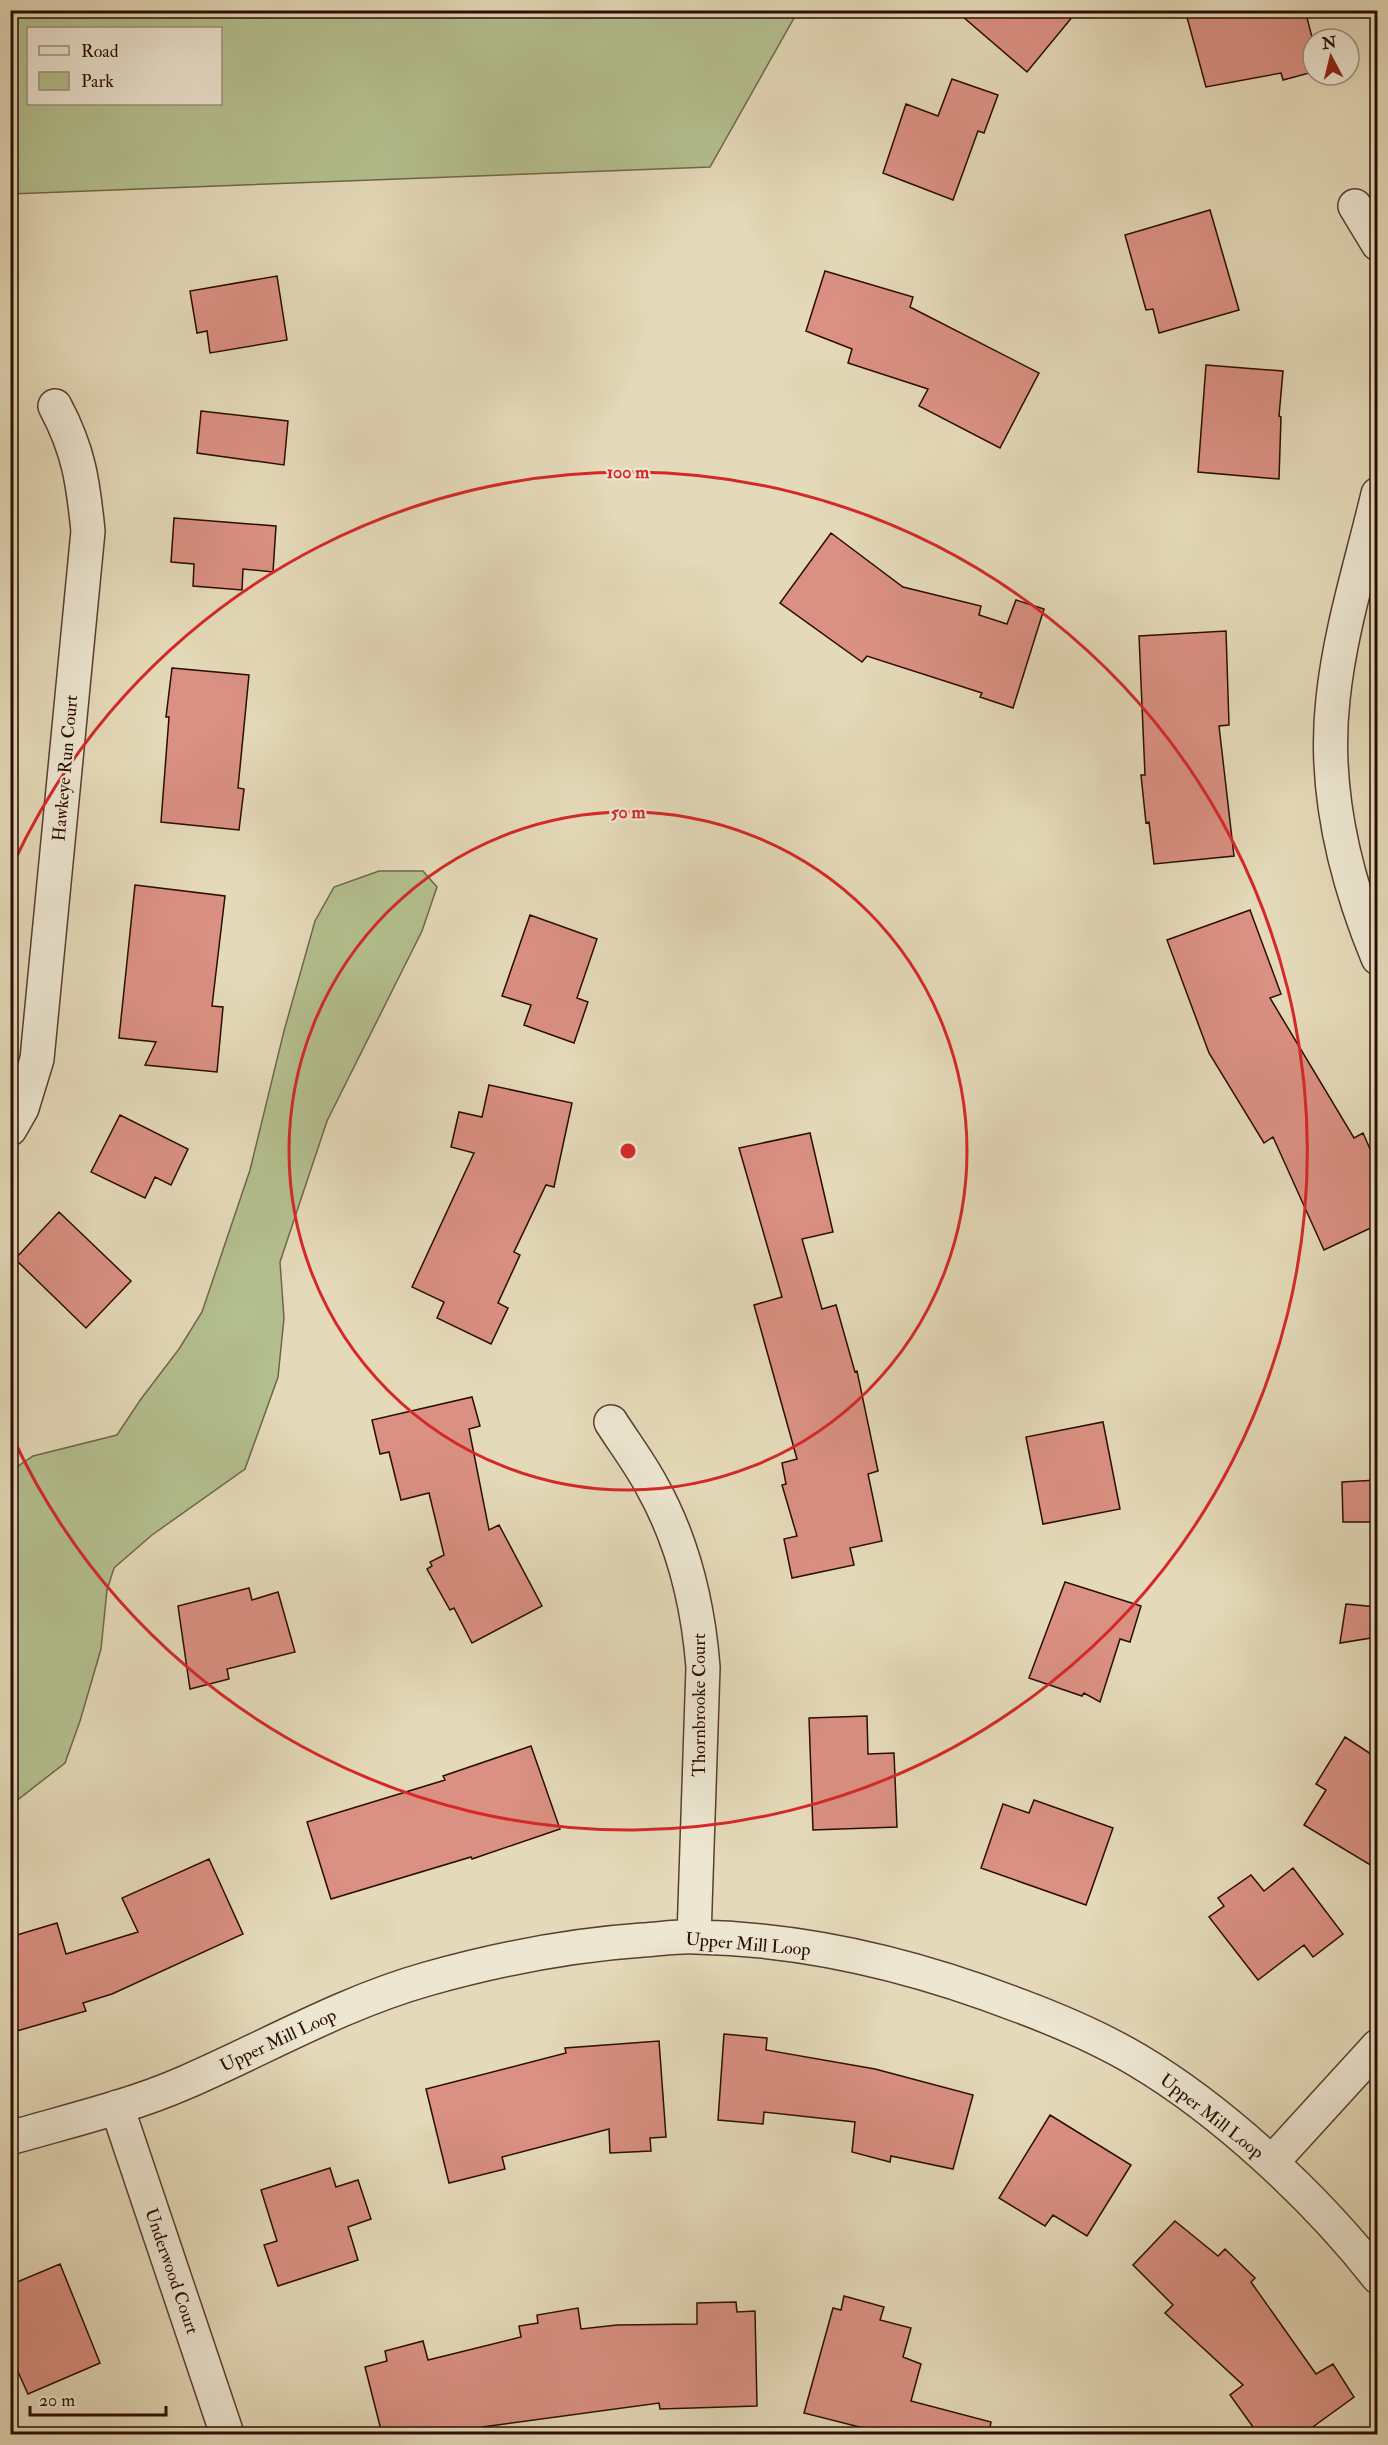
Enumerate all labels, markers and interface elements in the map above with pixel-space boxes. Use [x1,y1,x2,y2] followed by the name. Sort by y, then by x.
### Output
[27,27,222,105] legend
[1301,27,1361,87] north arrow
[1320,32,1338,54] text: N
[81,40,119,63] text: Road
[81,70,114,93] text: Park
[607,461,650,484] text: 100 m
[48,694,83,842] street label: Hawkeye Run Court
[611,801,646,824] text: 50 m
[618,1141,638,1161] centre of rings
[688,1633,711,1777] street label: Thornbrooke Court
[684,1928,812,1961] street label: Upper Mill Loop
[216,2003,340,2077] street label: Upper Mill Loop
[1155,2069,1268,2164] street label: Upper Mill Loop
[139,2205,204,2337] street label: Underwood Court
[30,2379,166,2417] scale bar
[39,2389,75,2412] text: 20 m

